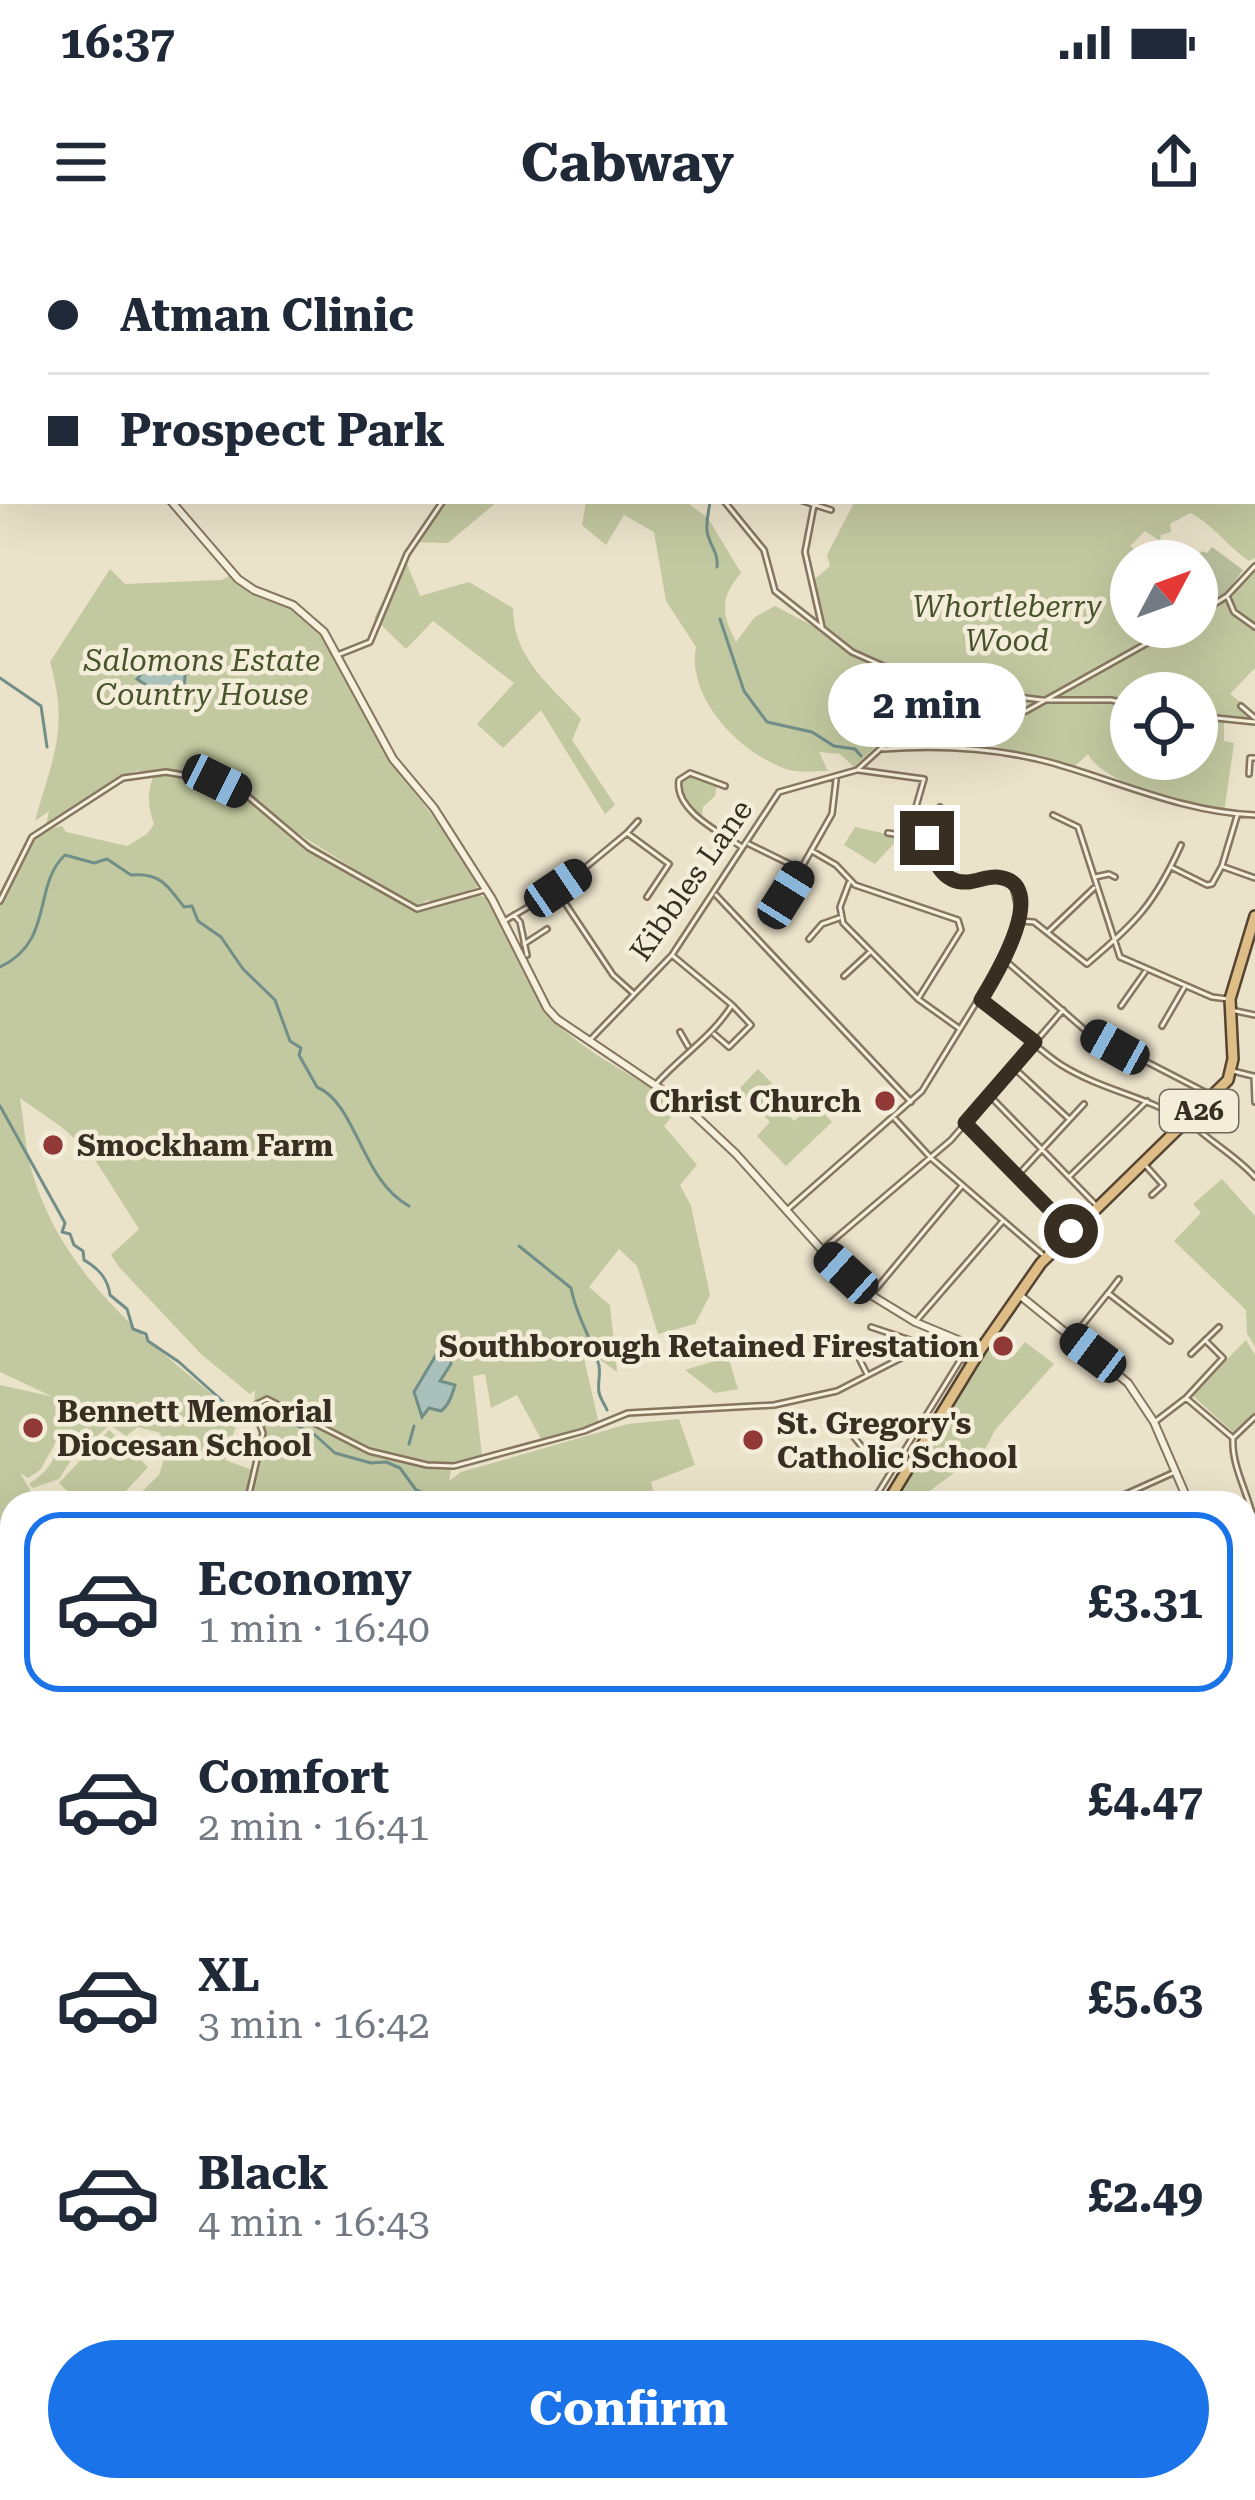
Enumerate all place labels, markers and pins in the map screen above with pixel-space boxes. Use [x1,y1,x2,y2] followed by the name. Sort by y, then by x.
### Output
[649,1084,861,1119] place label: Christ Church
[872,1088,898,1114] marker: Christ Church
[77,1128,333,1163] place label: Smockham Farm
[40,1132,66,1158] marker: Smockham Farm
[439,1329,979,1364] place label: Southborough Retained Firestation
[990,1333,1016,1359] marker: Southborough Retained Firestation
[57,1394,333,1463] place label: Bennett Memorial Diocesan School
[777,1406,1017,1475] place label: St. Gregory's Catholic School
[20,1415,46,1441] marker: Bennett Memorial Diocesan School
[740,1427,766,1453] marker: St. Gregory's Catholic School

